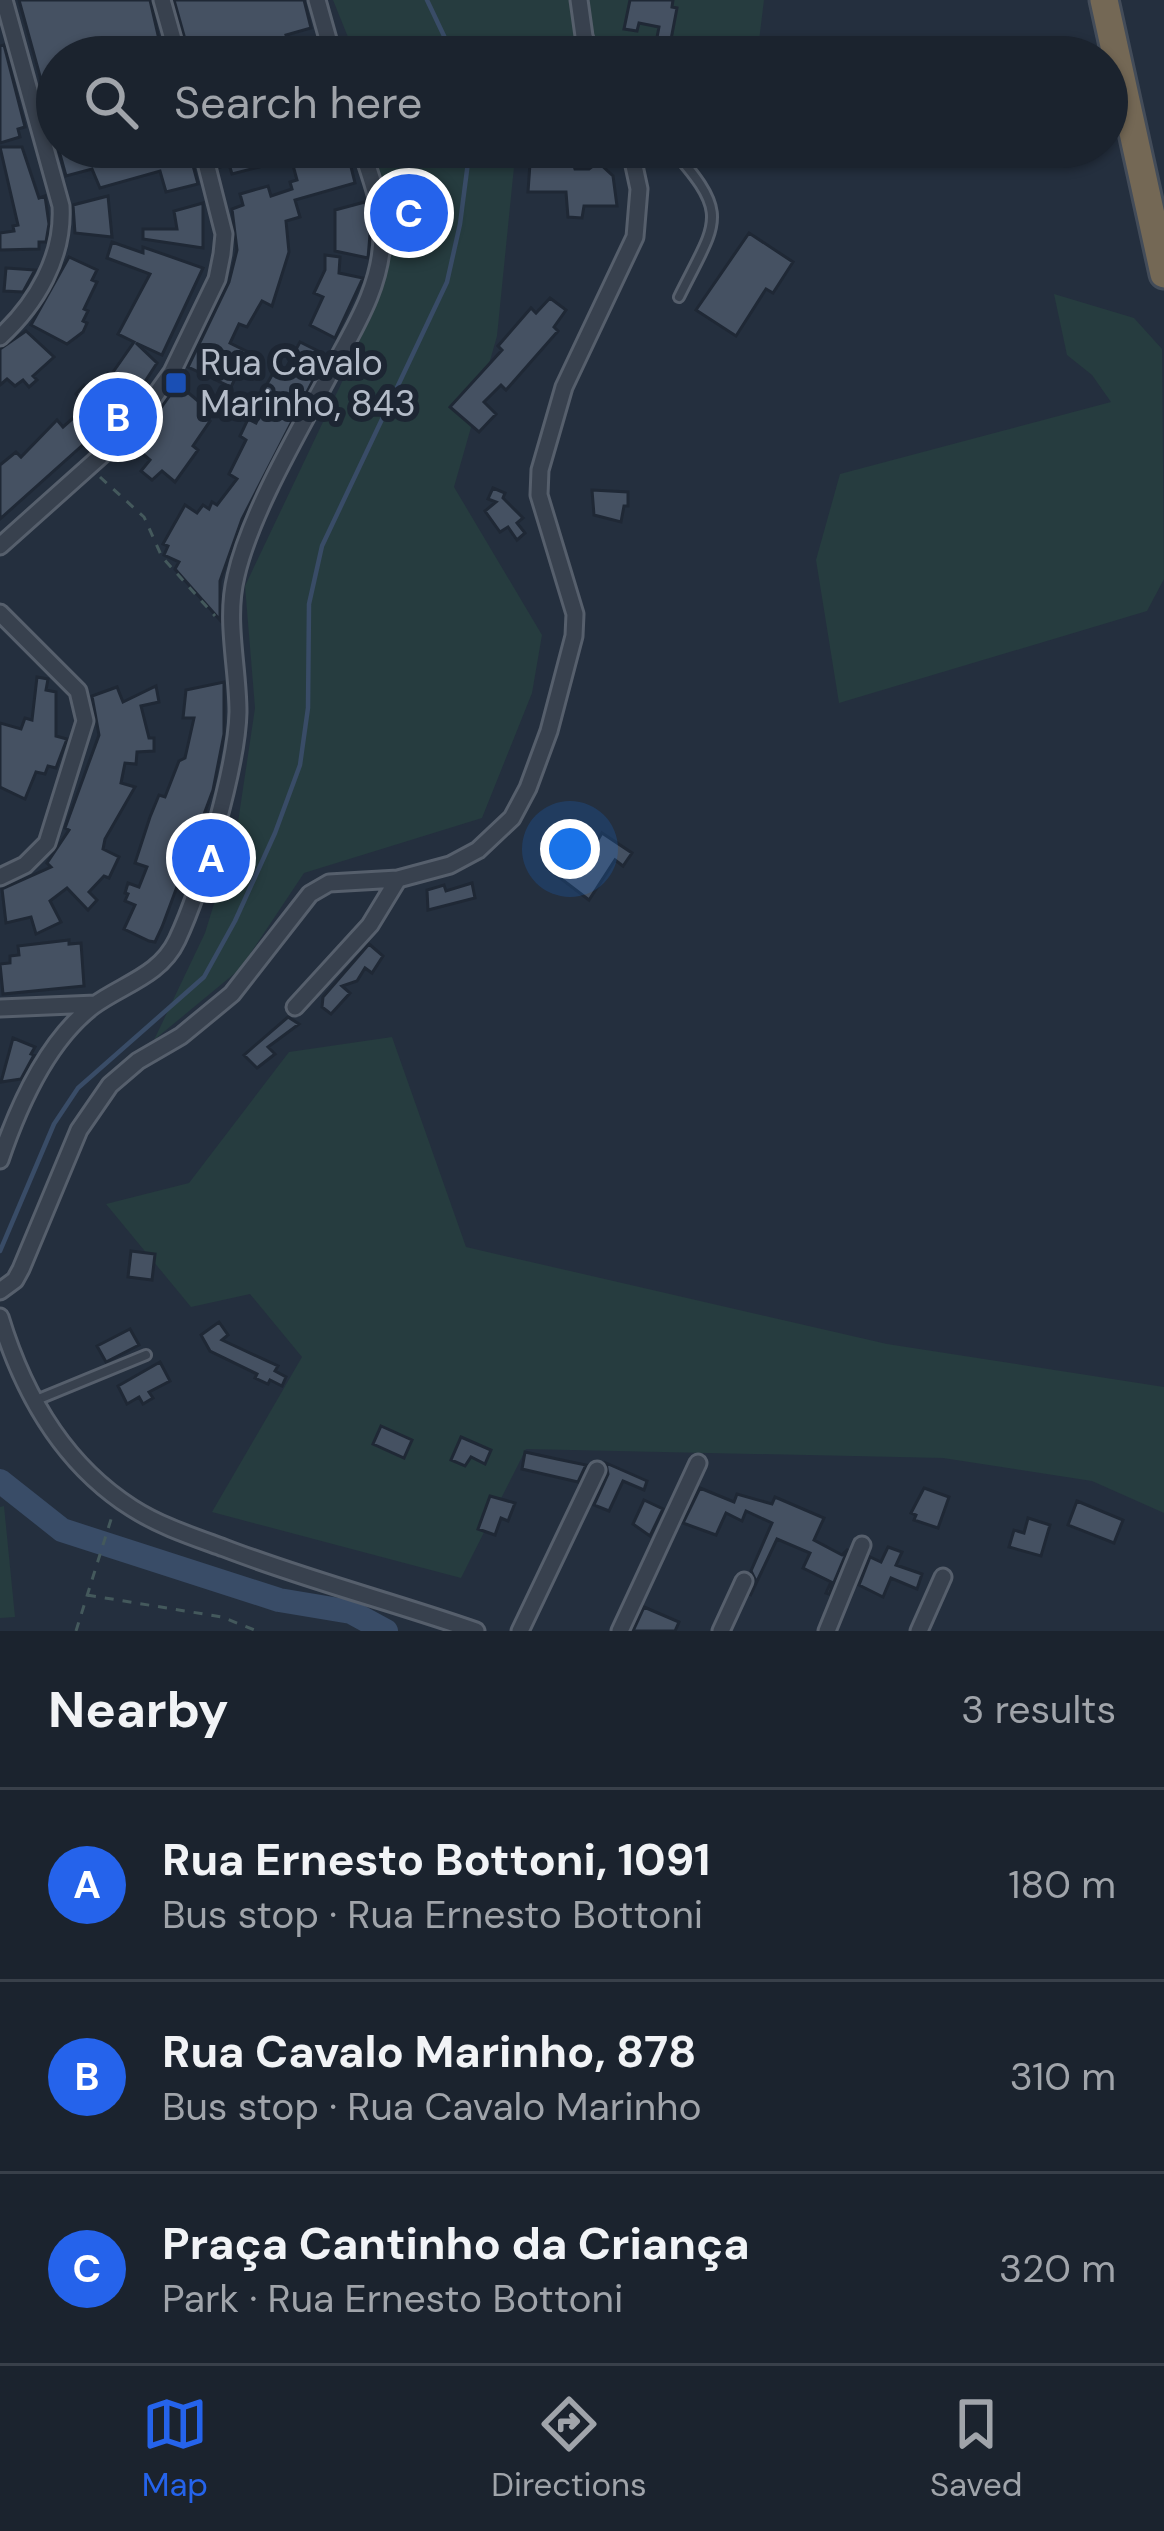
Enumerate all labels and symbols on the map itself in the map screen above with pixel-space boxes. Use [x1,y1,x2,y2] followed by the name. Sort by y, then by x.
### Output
[370,168,448,258] pin: C
[200,339,416,427] place label: Rua Cavalo Marinho, 843
[163,370,189,396] marker: Rua Cavalo Marinho, 843
[79,372,157,462] pin: B
[172,813,250,903] pin: A
[540,819,600,879] your location

